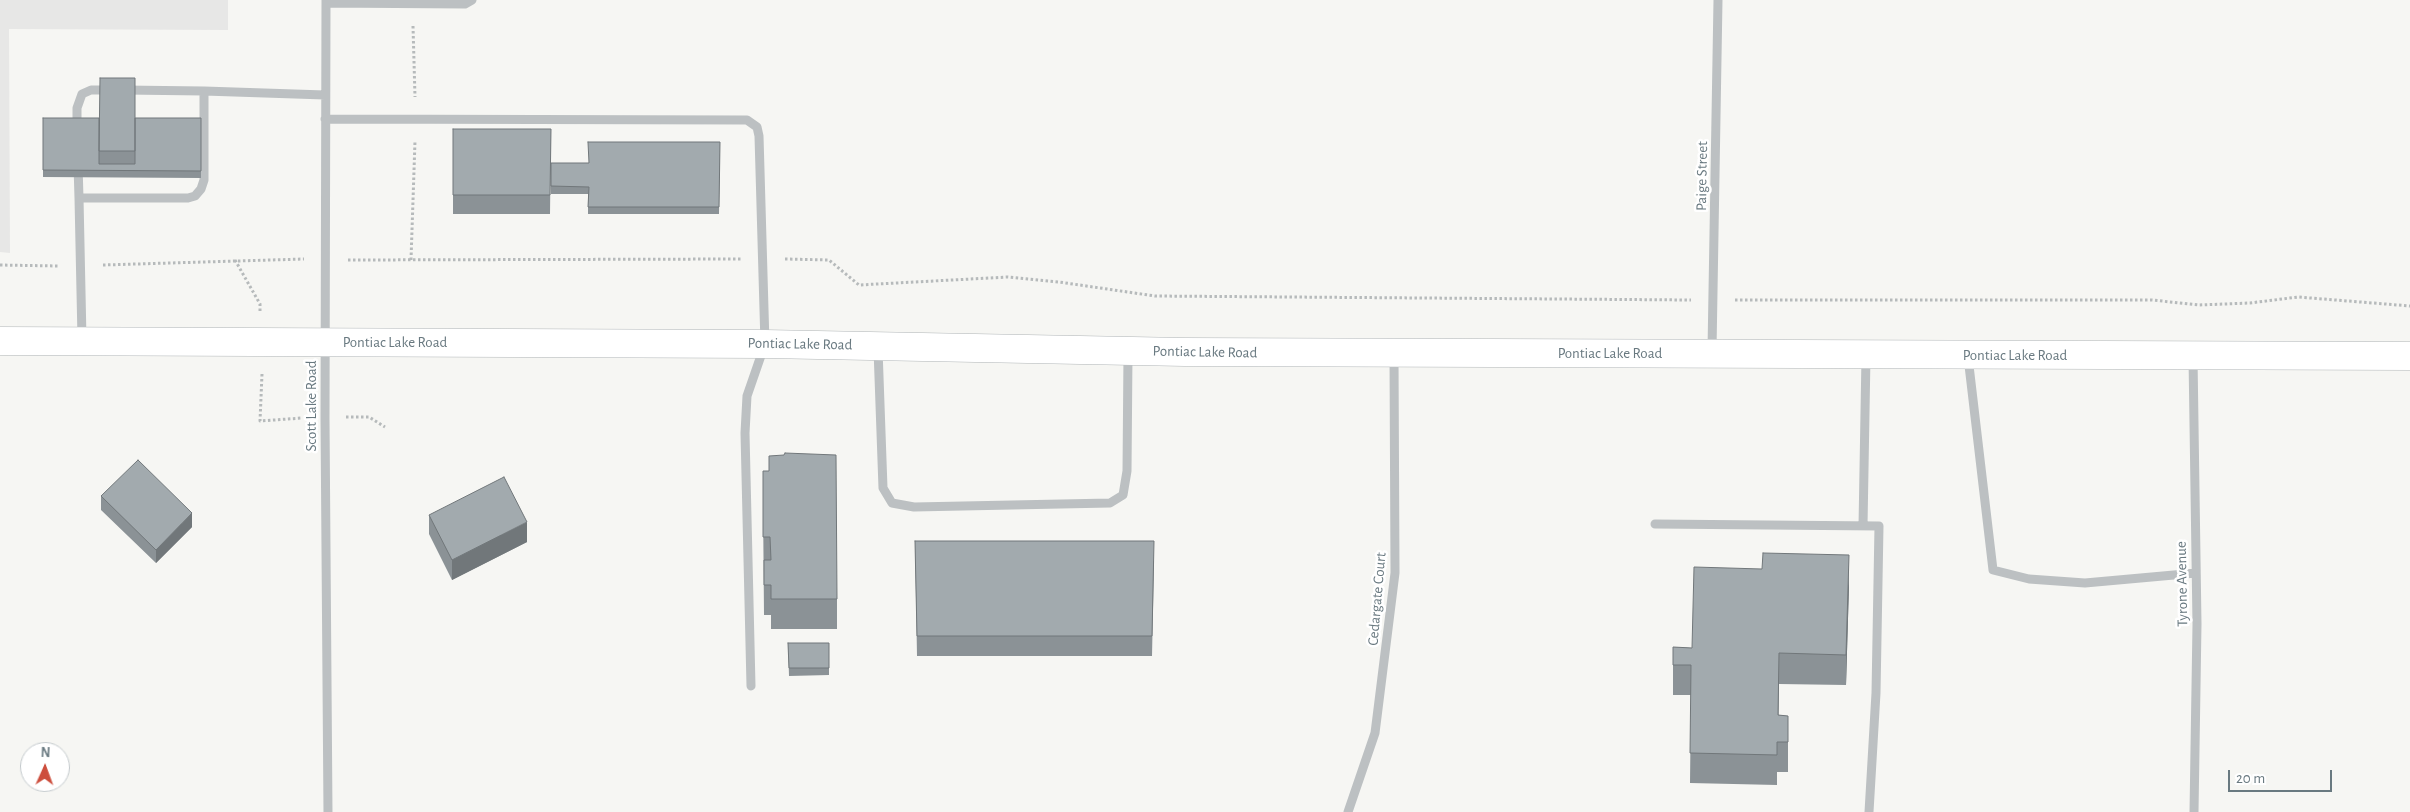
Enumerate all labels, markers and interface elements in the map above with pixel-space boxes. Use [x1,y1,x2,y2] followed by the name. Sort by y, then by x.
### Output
[1692,141,1712,211] street label: Paige Street
[343,333,447,351] street label: Pontiac Lake Road
[748,334,852,354] street label: Pontiac Lake Road
[1153,342,1257,362] street label: Pontiac Lake Road
[1558,344,1662,362] street label: Pontiac Lake Road
[1963,346,2067,364] street label: Pontiac Lake Road
[302,361,320,451] street label: Scott Lake Road
[2172,541,2192,627] street label: Tyrone Avenue
[1364,551,1390,647] street label: Cedargate Court
[20,742,70,792] north arrow
[40,746,51,760] text: N
[2230,760,2334,792] scale bar
[2236,771,2265,786] text: 20 m

